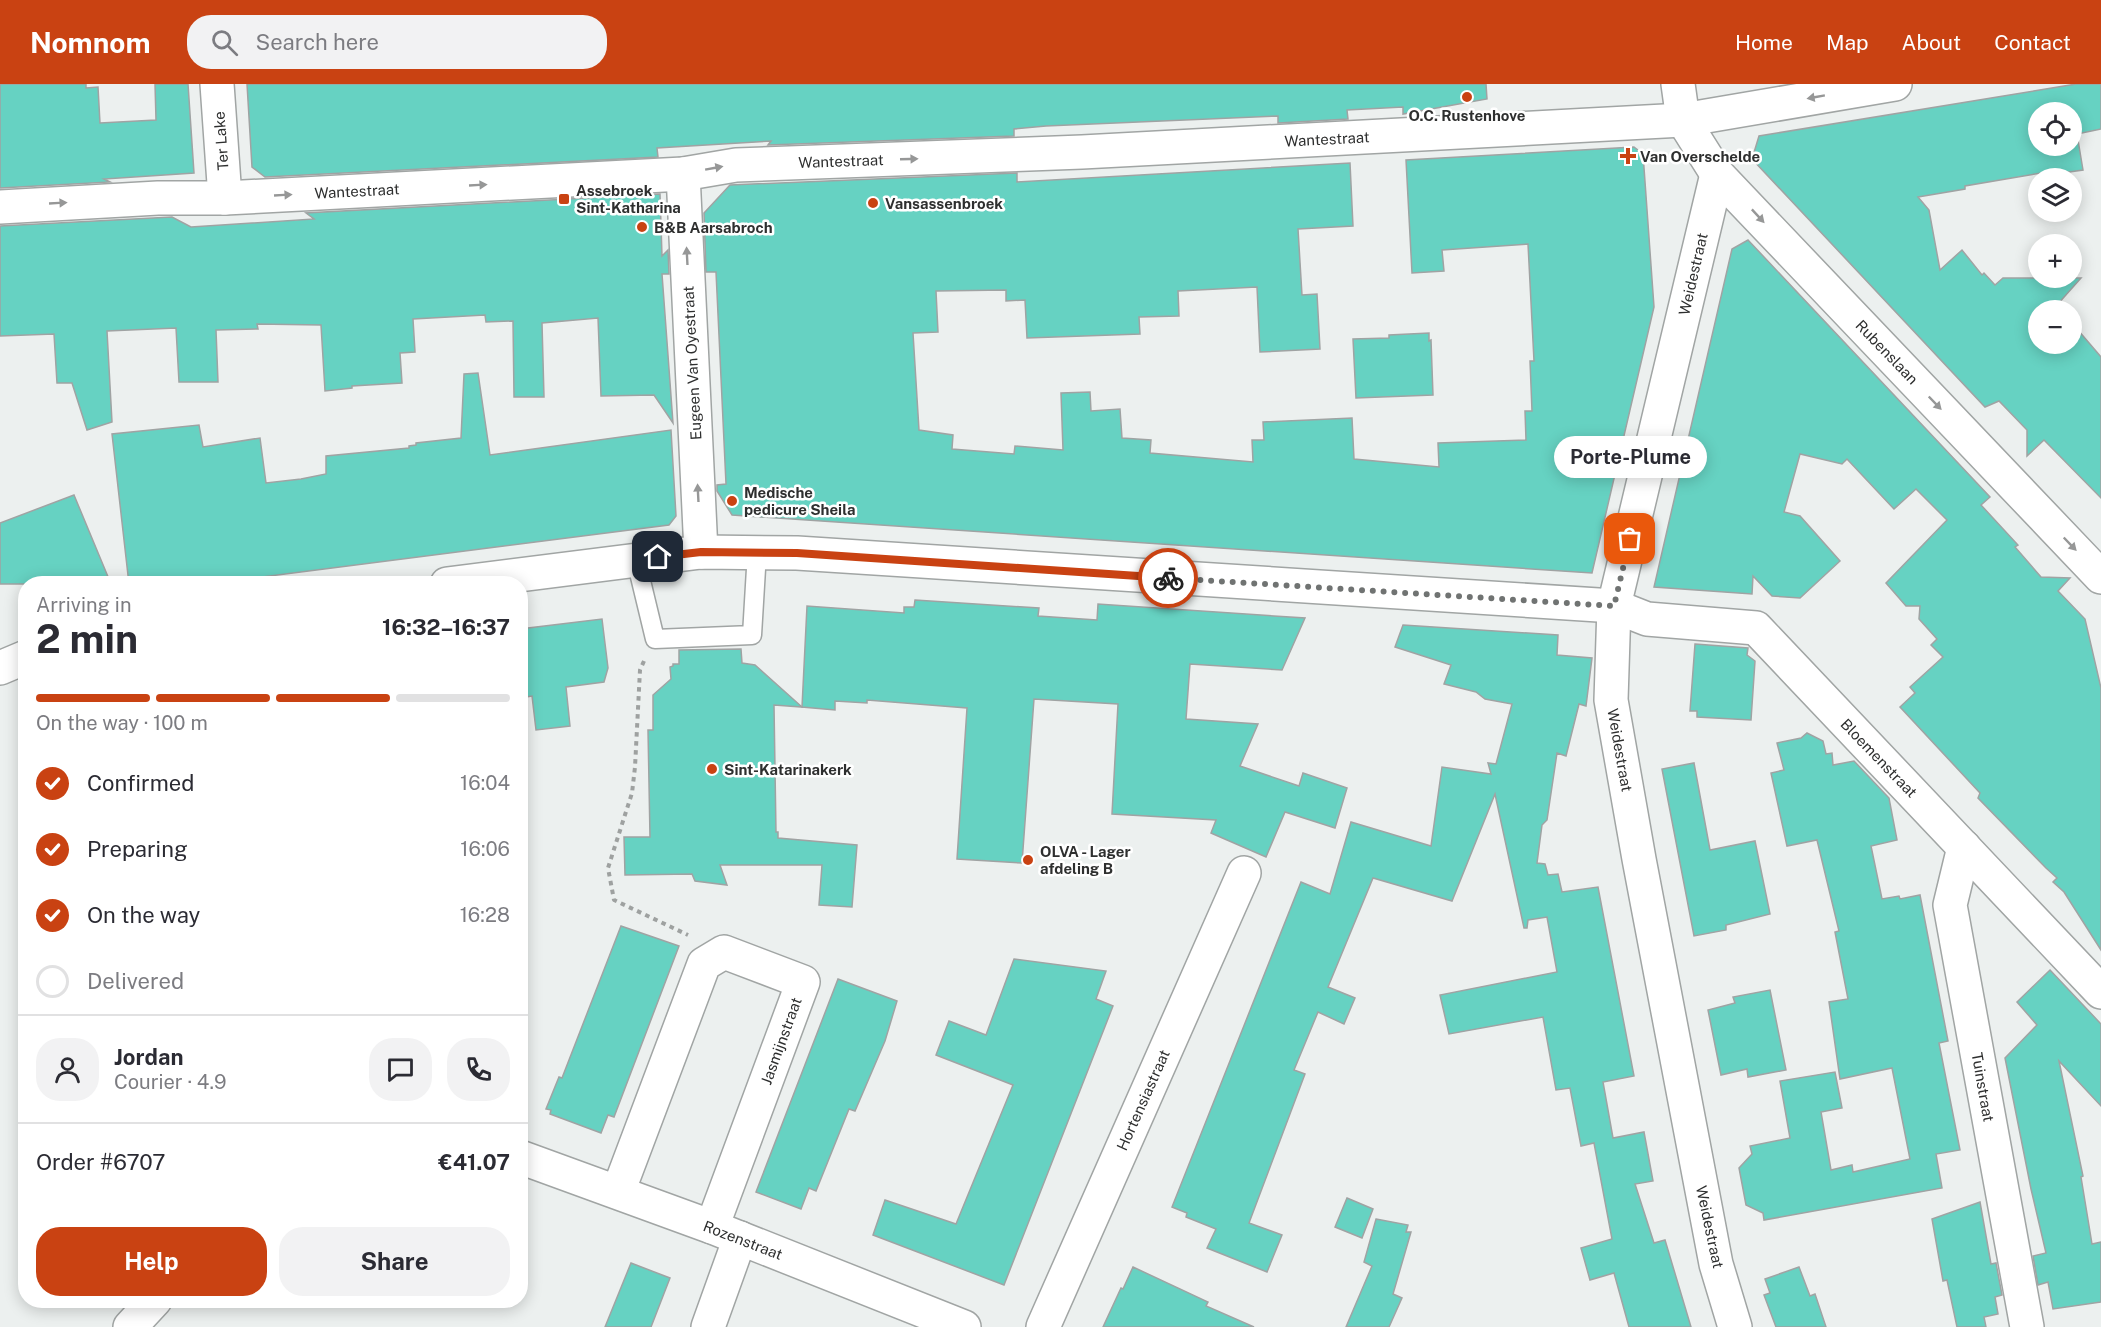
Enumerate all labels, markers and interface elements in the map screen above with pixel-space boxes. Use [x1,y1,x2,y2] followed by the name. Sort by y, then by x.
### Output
[187,15,607,69] search box
[30,26,151,59] text: Nomnom
[208,26,241,59] icon: search
[256,29,379,55] text: Search here
[1735,30,1793,55] text: Home
[1826,30,1869,55] text: Map
[1902,30,1961,55] text: About
[1994,30,2071,55] text: Contact
[1460,90,1474,104] marker: O.C. Rustenhove
[1807,93,1826,102] one-way arrow
[2028,102,2082,354] map controls
[2028,102,2082,156] button: locate
[1409,107,1525,124] place label: O.C. Rustenhove
[210,111,232,171] street label: Ter Lake
[1284,128,1370,150] street label: Wantestraat
[1640,148,1760,165] place label: Van Overschelde
[1621,149,1635,163] marker: Van Overschelde
[798,151,884,171] street label: Wantestraat
[899,154,918,163] one-way arrow
[705,164,724,173] one-way arrow
[2028,168,2082,222] button: layers
[314,180,400,202] street label: Wantestraat
[469,181,488,190] one-way arrow
[576,182,681,216] place label: Assebroek Sint-Katharina
[274,191,293,200] one-way arrow
[557,192,571,206] marker: Assebroek Sint-Katharina
[885,195,1003,212] place label: Vansassenbroek
[866,196,880,210] marker: Vansassenbroek
[49,199,68,208] one-way arrow
[1750,209,1764,223] one-way arrow
[654,219,773,236] place label: B&B Aarsabroch
[635,220,649,234] marker: B&B Aarsabroch
[1675,231,1711,317] street label: Weidestraat
[2028,234,2082,288] button: +
[682,247,691,266] one-way arrow
[679,285,705,440] street label: Eugeen Van Oyestraat
[2028,300,2082,354] button: −
[1852,317,1922,387] street label: Rubenslaan
[1928,396,1942,410] one-way arrow
[1554,437,1706,479] callout: Porte-Plume
[1570,445,1691,469] text: Porte-Plume
[694,484,703,503] one-way arrow
[744,484,856,518] place label: Medische pedicure Sheila
[725,494,739,508] marker: Medische pedicure Sheila
[1604,513,1655,564] pin
[1613,522,1646,555] icon: bag
[632,531,683,582] pin
[2063,537,2077,552] one-way arrow
[641,540,674,573] icon: home
[1138,548,1198,608] courier
[1152,562,1185,595] icon: bike
[36,593,131,617] text: Arriving in
[382,614,510,640] text: 16:32–16:37
[36,616,138,662] text: 2 min
[1604,707,1636,793] street label: Weidestraat
[36,711,208,735] text: On the way · 100 m
[1837,715,1921,801] street label: Bloemenstraat
[724,761,852,778] place label: Sint-Katarinakerk
[705,762,719,776] marker: Sint-Katarinakerk
[36,767,69,800] icon: check
[87,770,194,796] text: Confirmed
[460,771,510,795] text: 16:04
[36,833,69,866] icon: check
[87,836,188,862] text: Preparing
[460,837,510,861] text: 16:06
[1040,843,1131,877] place label: OLVA - Lager afdeling B
[1021,853,1035,867] marker: OLVA - Lager afdeling B
[36,899,69,932] icon: check
[87,902,200,928] text: On the way
[460,903,510,927] text: 16:28
[87,968,184,994] text: Delivered
[757,995,805,1087] street label: Jasmijnstraat
[36,1038,99,1101] button: person
[369,1038,432,1101] button: chat
[447,1038,510,1101] button: phone
[114,1044,183,1070] text: Jordan
[1113,1047,1173,1153] street label: Hortensiastraat
[1969,1051,1997,1123] street label: Tuinstraat
[114,1070,226,1094] text: Courier · 4.9
[36,1149,166,1175] text: Order #6707
[438,1149,510,1175] text: €41.07
[1693,1184,1727,1270] street label: Weidestraat
[701,1217,785,1263] street label: Rozenstraat
[36,1227,267,1296] button: Help
[279,1227,510,1296] button: Share

